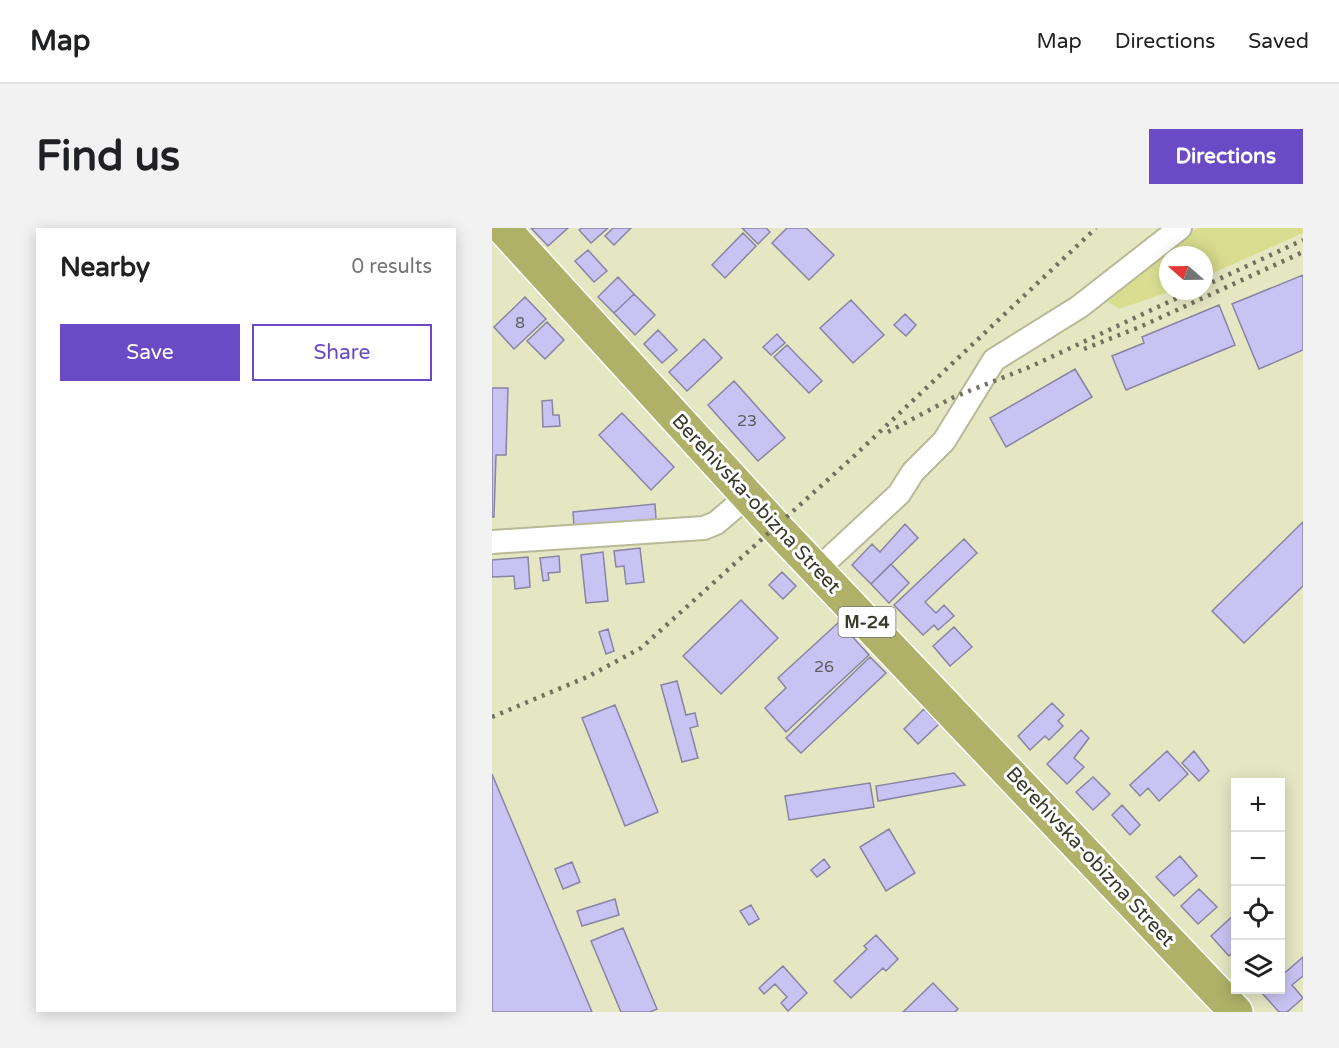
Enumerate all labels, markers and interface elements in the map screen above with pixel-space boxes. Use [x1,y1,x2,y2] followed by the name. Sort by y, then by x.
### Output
[30,24,90,58] text: Map
[1036,29,1082,54] text: Map
[1115,29,1215,54] text: Directions
[1248,29,1309,54] text: Saved
[1149,129,1303,184] button: Directions
[36,131,180,182] text: Find us
[1159,246,1213,300] north arrow
[60,252,150,283] text: Nearby
[352,255,432,279] text: 0 results
[515,313,525,333] house number: 8
[60,324,240,381] button: Save
[252,324,432,381] button: Share
[666,409,846,599] street label: Berehivska-obizna Street
[737,411,757,431] house number: 23
[838,607,896,637] road number: М-24
[814,657,834,677] house number: 26
[1000,762,1180,952] street label: Berehivska-obizna Street
[1231,778,1285,994] map controls
[1231,778,1285,832] button: +
[1231,832,1285,886] button: −
[1231,886,1285,940] button: locate
[1231,940,1285,994] button: layers

